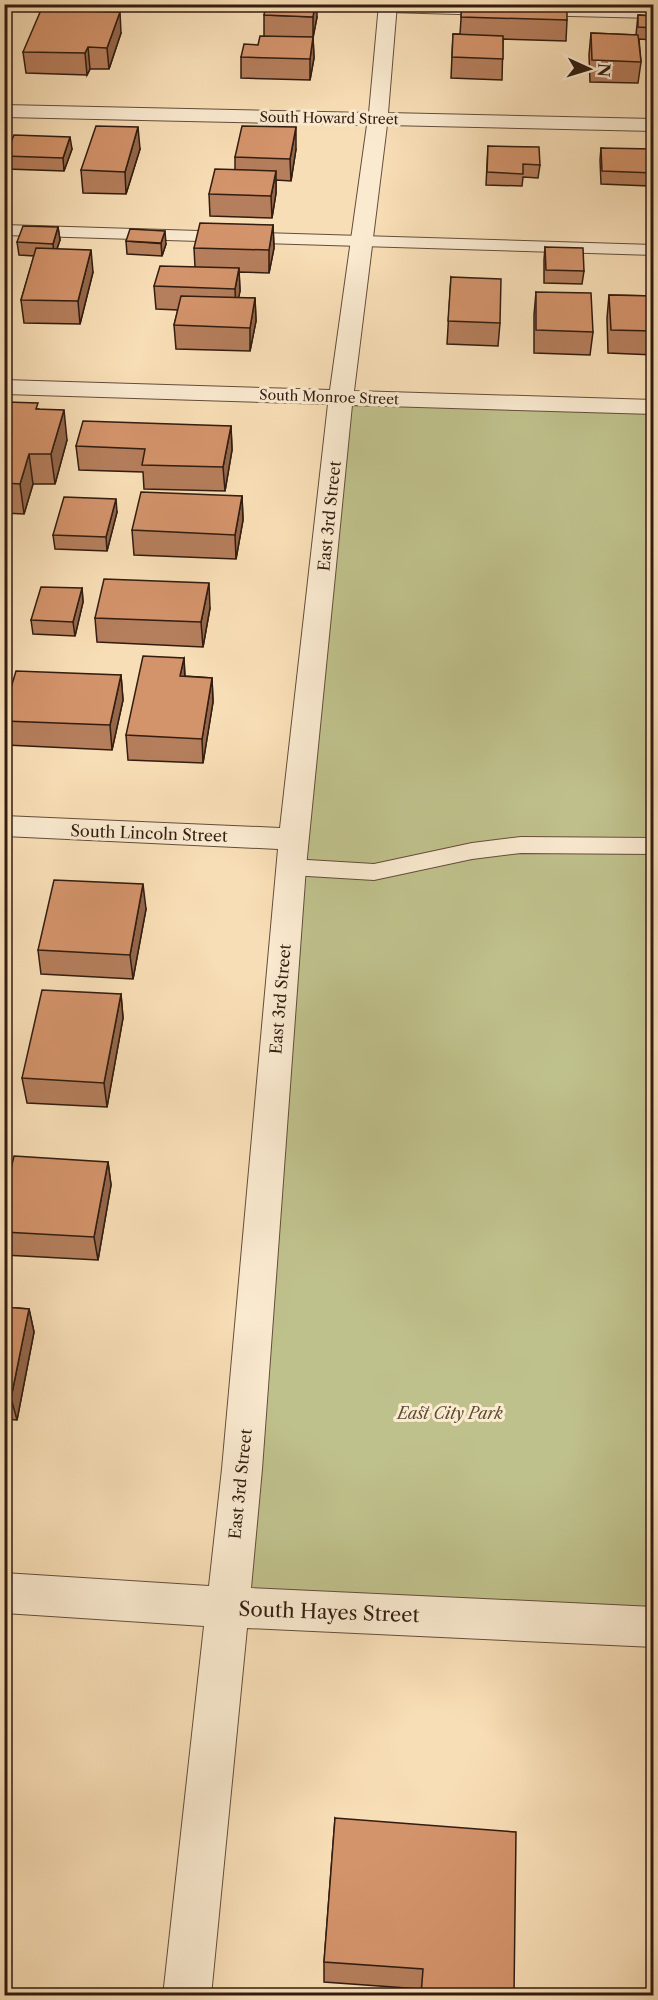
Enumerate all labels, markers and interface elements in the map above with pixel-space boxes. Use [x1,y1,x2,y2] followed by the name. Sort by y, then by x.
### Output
[559,39,619,99] north arrow
[593,62,614,78] text: N
[259,108,399,128] street label: South Howard Street
[259,386,399,408] street label: South Monroe Street
[313,459,345,572] street label: East 3rd Street
[70,820,228,846] street label: South Lincoln Street
[265,943,295,1055] street label: East 3rd Street
[395,1403,504,1423] park label: East City Park
[224,1427,256,1540] street label: East 3rd Street
[238,1597,420,1627] street label: South Hayes Street

